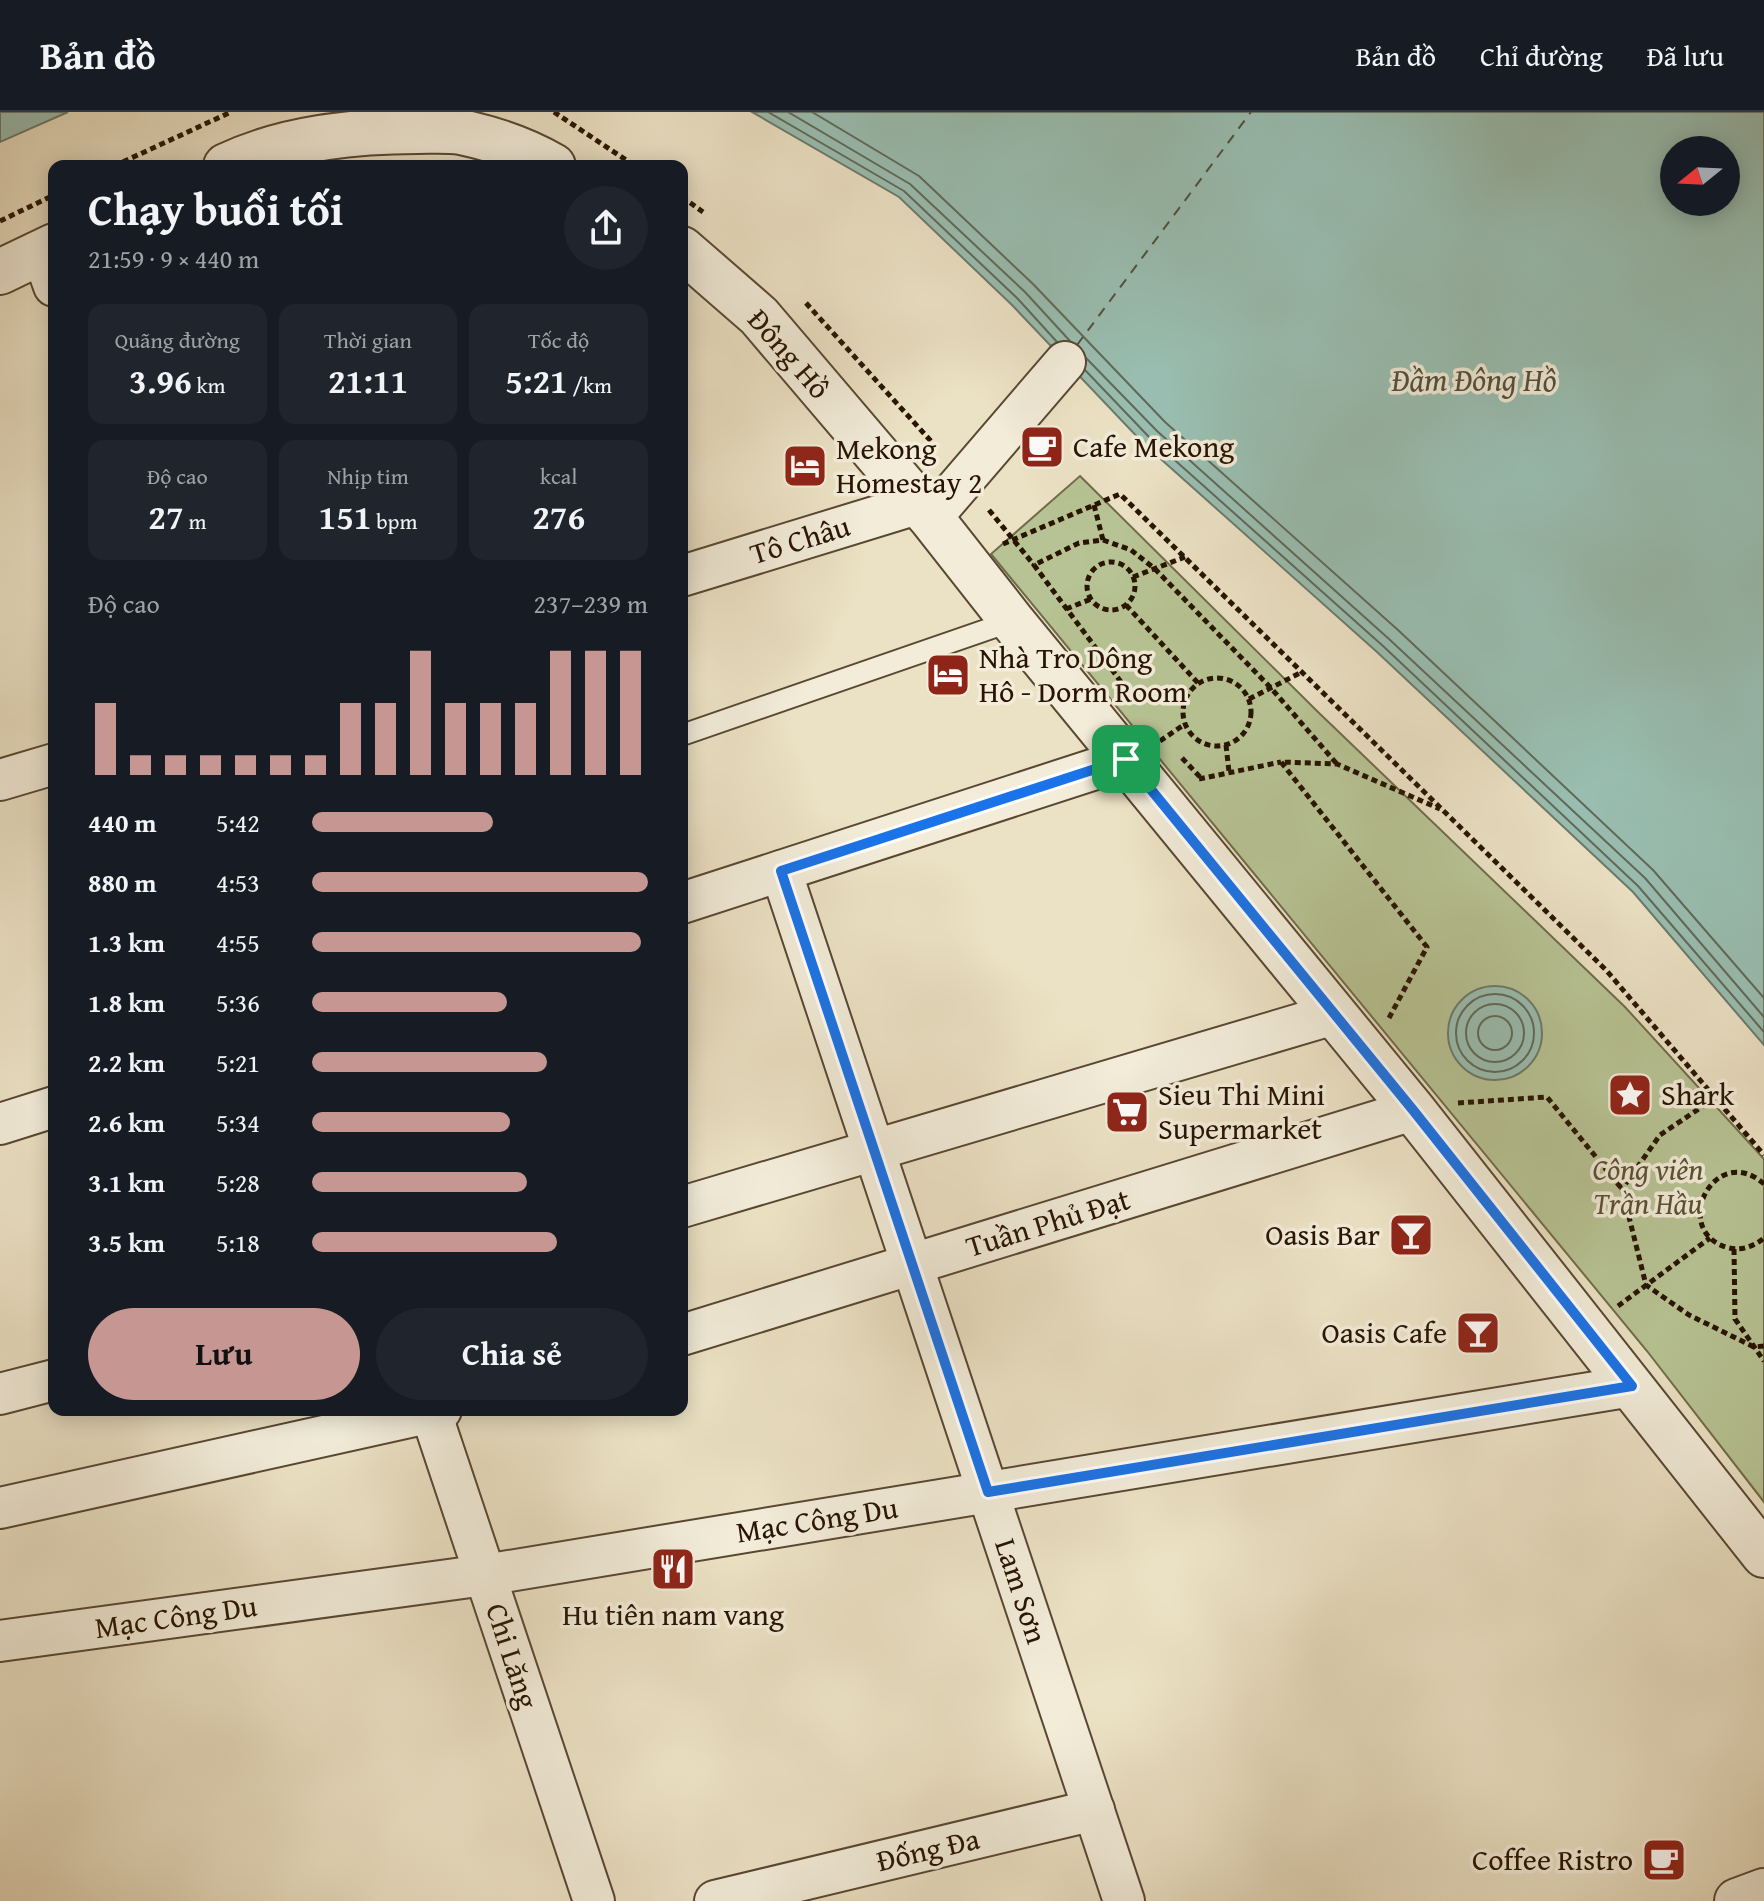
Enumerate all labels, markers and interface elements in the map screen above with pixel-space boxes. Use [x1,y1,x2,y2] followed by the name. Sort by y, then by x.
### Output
[40,27,156,83] text: Bản đồ
[1356,35,1436,76] text: Bản đồ
[1480,35,1603,76] text: Chỉ đường
[1647,35,1724,76] text: Đã lưu
[1660,136,1740,216] north arrow
[1660,136,1740,216] map controls
[88,177,343,241] text: Chạy buổi tối
[564,186,648,270] button: share
[88,239,259,278] text: 21:59 · 9 × 440 m
[738,298,841,408] street label: Đông Hồ
[115,324,240,356] text: Quãng đường
[324,324,412,356] text: Thời gian
[528,324,589,356] text: Tốc độ
[129,356,192,405] text: 3.96
[328,356,408,405] text: 21:11
[505,356,568,405] text: 5:21
[1391,356,1556,403] water label: Đầm Đông Hồ
[192,369,226,401] text: km
[568,369,612,401] text: /km
[1018,423,1066,471] cafe icon: Cafe Mekong
[1073,424,1234,468] place label: Cafe Mekong
[836,426,982,504] place label: Mekong Homestay 2
[781,442,829,490] hotel icon: Mekong Homestay 2
[147,460,208,492] text: Độ cao
[327,460,409,492] text: Nhịp tim
[540,460,577,492] text: kcal
[148,492,184,541] text: 27
[319,492,371,541] text: 151
[532,492,585,541] text: 276
[744,503,856,575] street label: Tô Châu
[184,505,206,537] text: m
[371,505,417,537] text: bpm
[88,584,160,623] text: Độ cao
[534,584,648,623] text: 237–239 m
[979,635,1188,713] place label: Nhà Tro Dông Hô - Dorm Room
[924,651,972,699] hotel icon: Nhà Tro Dông Hô - Dorm Room
[1092,725,1160,793] pin
[1104,737,1148,781] icon: arrive
[88,803,156,842] text: 440 m
[216,803,260,842] text: 5:42
[88,863,156,902] text: 880 m
[216,863,260,902] text: 4:53
[88,923,165,962] text: 1.3 km
[216,923,260,962] text: 4:55
[88,983,165,1022] text: 1.8 km
[216,983,260,1022] text: 5:36
[88,1043,165,1082] text: 2.2 km
[216,1043,260,1082] text: 5:21
[1606,1071,1654,1119] place icon: Shark
[1158,1072,1325,1150] place label: Sieu Thi Mini Supermarket
[1661,1072,1735,1116] place label: Shark
[1103,1088,1151,1136] supermarket icon: Sieu Thi Mini Supermarket
[88,1103,165,1142] text: 2.6 km
[216,1103,260,1142] text: 5:34
[1592,1147,1704,1225] park label: Công viên Trần Hầu
[88,1163,165,1202] text: 3.1 km
[216,1163,260,1202] text: 5:28
[960,1176,1136,1268] street label: Tuần Phủ Đạt
[1387,1211,1435,1259] bar icon: Oasis Bar
[1265,1212,1380,1256] place label: Oasis Bar
[88,1223,165,1262] text: 3.5 km
[216,1223,260,1262] text: 5:18
[88,1308,360,1400] button: Lưu
[376,1308,648,1400] button: Chia sẻ
[1454,1309,1502,1357] bar icon: Oasis Cafe
[1322,1310,1447,1354] place label: Oasis Cafe
[733,1484,902,1554] street label: Mạc Công Du
[984,1533,1060,1649] street label: Lam Sơn
[649,1545,697,1593] restaurant icon: Hu tiên nam vang
[92,1583,260,1649] street label: Mạc Công Du
[562,1592,784,1636] place label: Hu tiên nam vang
[475,1597,551,1714] street label: Chi Lăng
[872,1816,984,1882] street label: Đống Đa
[1640,1836,1688,1884] cafe icon: Coffee Ristro
[1472,1837,1633,1881] place label: Coffee Ristro

